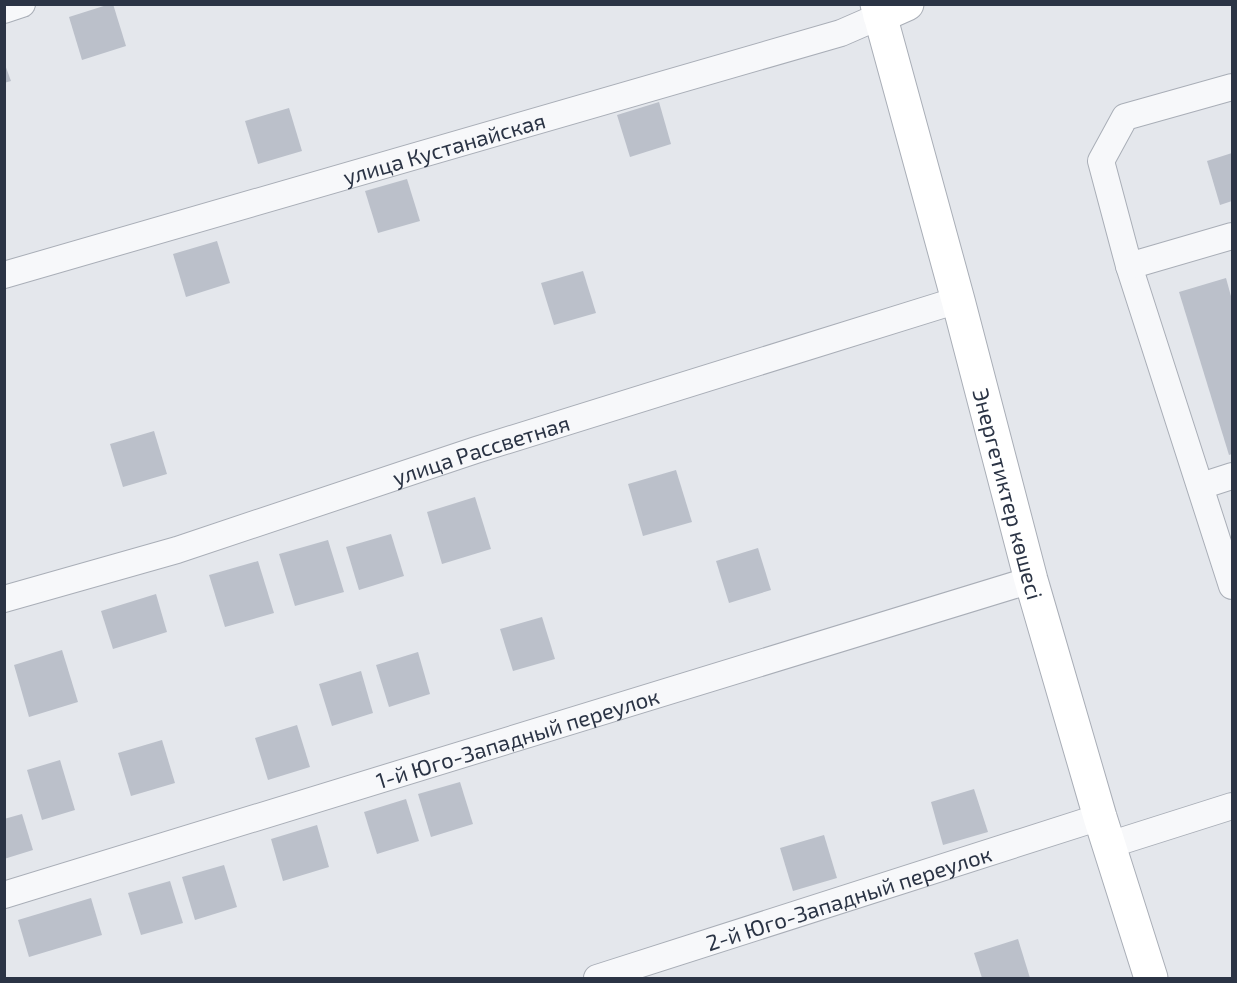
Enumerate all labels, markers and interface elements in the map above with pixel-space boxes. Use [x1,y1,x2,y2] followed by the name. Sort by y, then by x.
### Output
[340,106,548,190] street label: улица Кустанайская
[968,385,1049,602] street label: Энергетиктер көшесі
[389,409,573,491] street label: улица Рассветная
[373,682,662,793] street label: 1-й Юго-Западный переулок
[702,840,995,955] street label: 2-й Юго-Западный переулок

